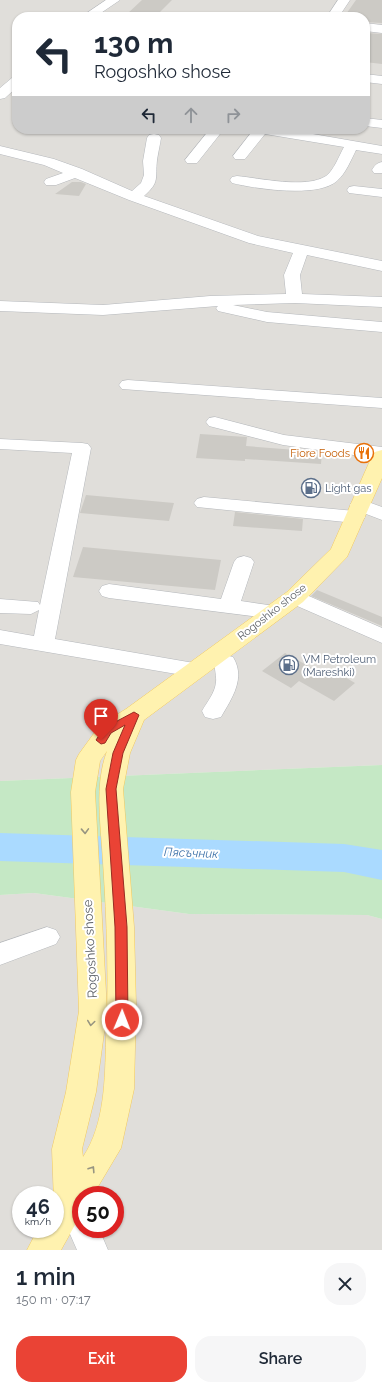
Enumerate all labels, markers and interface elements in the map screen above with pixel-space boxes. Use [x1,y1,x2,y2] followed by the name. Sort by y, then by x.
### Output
[94,27,173,60] text: 130 m
[28,28,80,80] icon: left
[94,61,231,82] text: Rogoshko shose
[138,104,160,126] icon: left
[180,104,202,126] icon: ahead
[222,104,244,126] icon: right
[353,442,375,464] restaurant icon: Fiore Foods
[290,447,350,460] place label: Fiore Foods
[300,477,322,499] fuel station icon: Light gas
[325,482,372,495] place label: Light gas
[235,581,309,643] street label: Rogoshko shose
[303,653,376,679] place label: VM Petroleum (Mareshki)
[278,654,300,676] fuel station icon: VM Petroleum (Mareshki)
[84,699,118,740] pin
[90,705,112,727] icon: arrive
[81,828,89,834] one-way arrow
[164,845,218,861] water label: Пясъчник
[80,899,100,999] street label: Rogoshko shose
[101,999,143,1041] position arrow
[87,1020,96,1026] one-way arrow
[87,1166,95,1173] one-way arrow
[72,1186,124,1238] speed limit sign: 50
[26,1195,50,1219] text: 46
[25,1216,51,1227] text: km/h
[16,1262,76,1291] text: 1 min
[324,1263,366,1305] button: close
[16,1292,91,1307] text: 150 m · 07:17
[16,1336,187,1382] button: Exit
[195,1336,366,1382] button: Share

